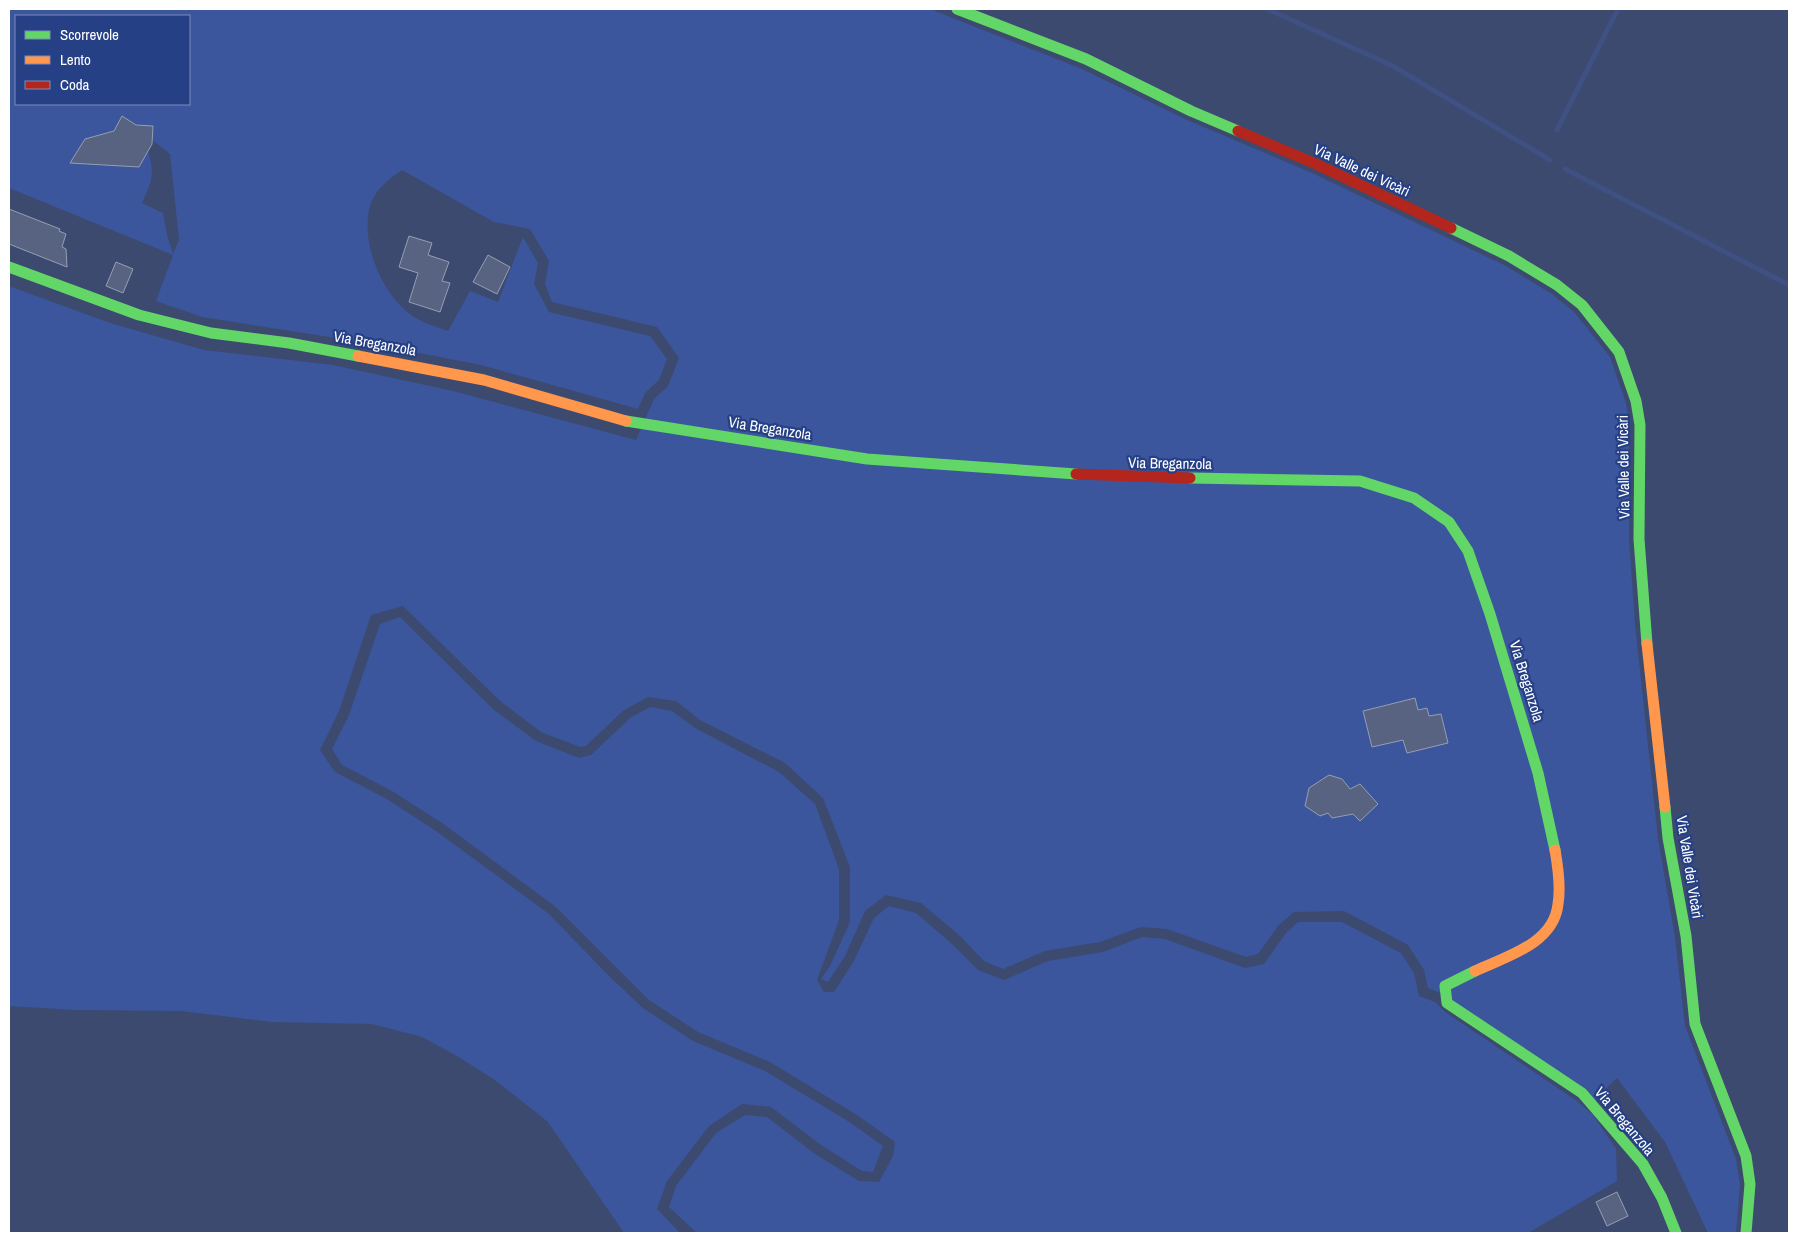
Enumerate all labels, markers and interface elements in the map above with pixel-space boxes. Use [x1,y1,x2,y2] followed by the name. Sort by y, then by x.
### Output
[15,15,190,105] legend
[60,24,119,45] text: Scorrevole
[60,49,91,70] text: Lento
[60,74,90,95] text: Coda
[1310,139,1414,201] street label: Via Valle dei Vicàri
[332,325,418,361] street label: Via Breganzola
[727,411,813,445] street label: Via Breganzola
[1612,415,1634,519] street label: Via Valle dei Vicàri
[1128,452,1212,474] street label: Via Breganzola
[1505,638,1549,724] street label: Via Breganzola
[1671,814,1709,920] street label: Via Valle dei Vicàri
[1590,1082,1660,1160] street label: Via Breganzola

